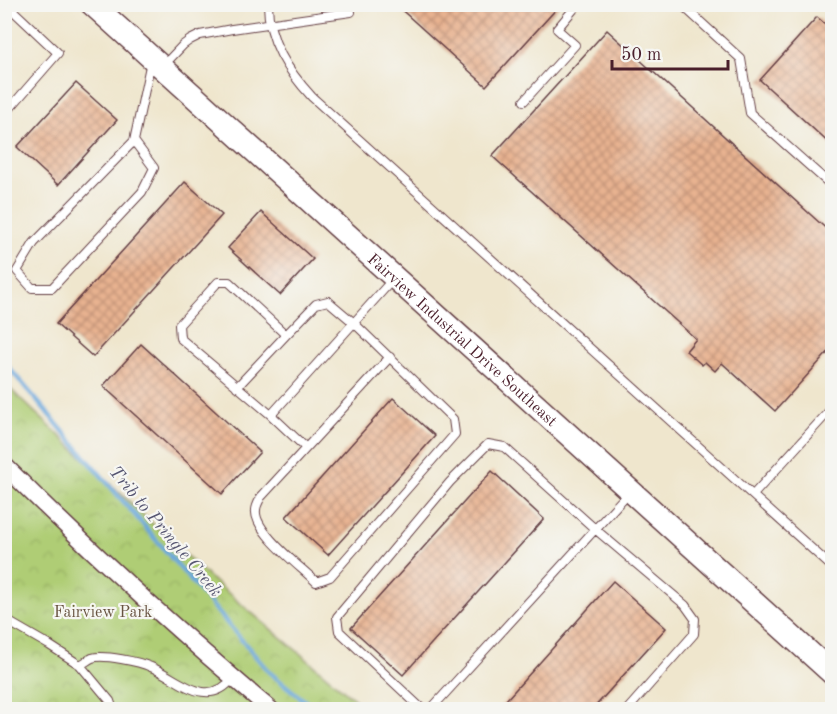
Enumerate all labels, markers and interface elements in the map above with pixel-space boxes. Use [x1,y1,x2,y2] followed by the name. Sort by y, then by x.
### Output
[612,33,728,71] scale bar
[621,46,661,64] text: 50 m
[364,251,560,431] street label: Fairview Industrial Drive Southeast
[105,463,225,601] water label: Trib to Pringle Creek
[54,605,152,621] park label: Fairview Park

